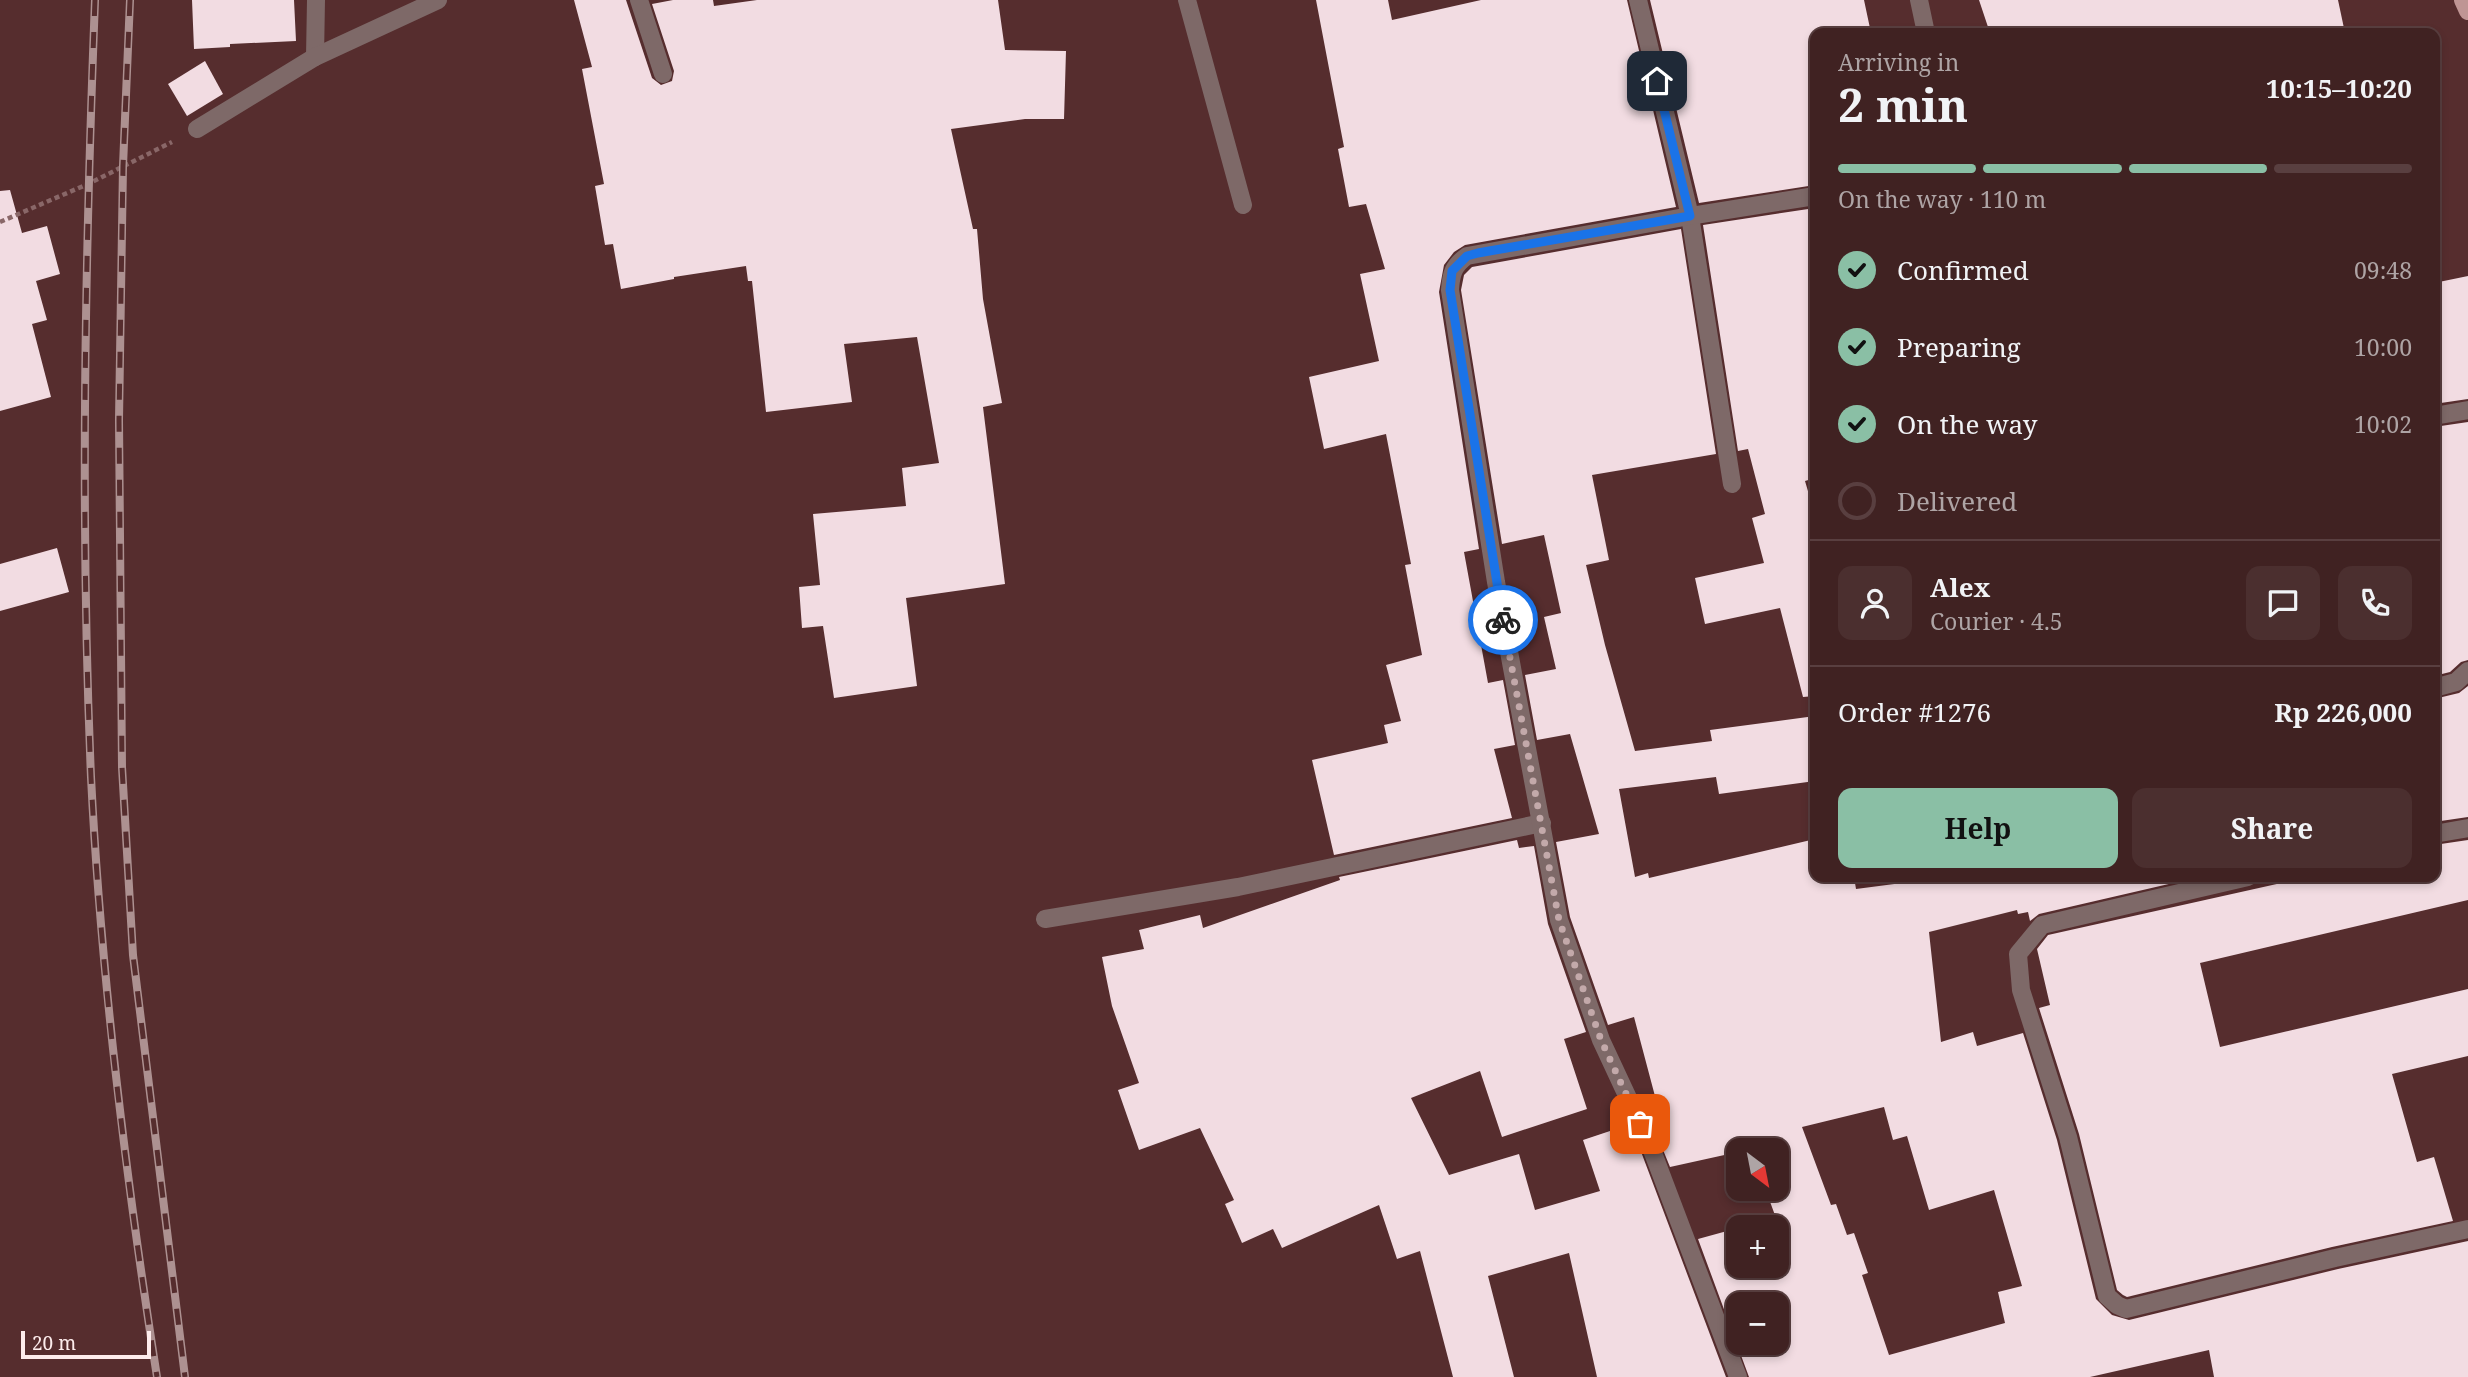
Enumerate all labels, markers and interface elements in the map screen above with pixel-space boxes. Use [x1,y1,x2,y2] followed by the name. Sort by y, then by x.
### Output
[1838,46,1959,78] text: Arriving in
[1627,51,1687,111] pin
[1638,62,1676,100] icon: home
[2266,70,2412,106] text: 10:15–10:20
[1838,73,1968,135] text: 2 min
[1838,183,2046,215] text: On the way · 110 m
[1838,251,1876,289] icon: check
[1897,252,2029,288] text: Confirmed
[2354,254,2412,286] text: 09:48
[1838,328,1876,366] icon: check
[1897,329,2021,365] text: Preparing
[2354,331,2412,363] text: 10:00
[1838,405,1876,443] icon: check
[1897,406,2037,442] text: On the way
[2354,408,2412,440] text: 10:02
[1897,483,2017,519] text: Delivered
[1838,566,1912,640] button: person
[2246,566,2320,640] button: chat
[2338,566,2412,640] button: phone
[1930,569,1990,605] text: Alex
[1468,585,1538,655] courier
[1484,601,1522,639] icon: bike
[1930,605,2063,637] text: Courier · 4.5
[1838,694,1991,730] text: Order #1276
[2274,694,2412,730] text: Rp 226,000
[1838,788,2118,868] button: Help
[2132,788,2412,868] button: Share
[1610,1094,1670,1154] pin
[1621,1105,1659,1143] icon: bag
[1726,1138,1788,1200] north arrow
[1726,1138,1789,1355] map controls
[1726,1215,1789,1278] button: +
[1726,1292,1789,1355] button: −
[21,1328,150,1360] scale bar
[32,1330,76,1356] text: 20 m

